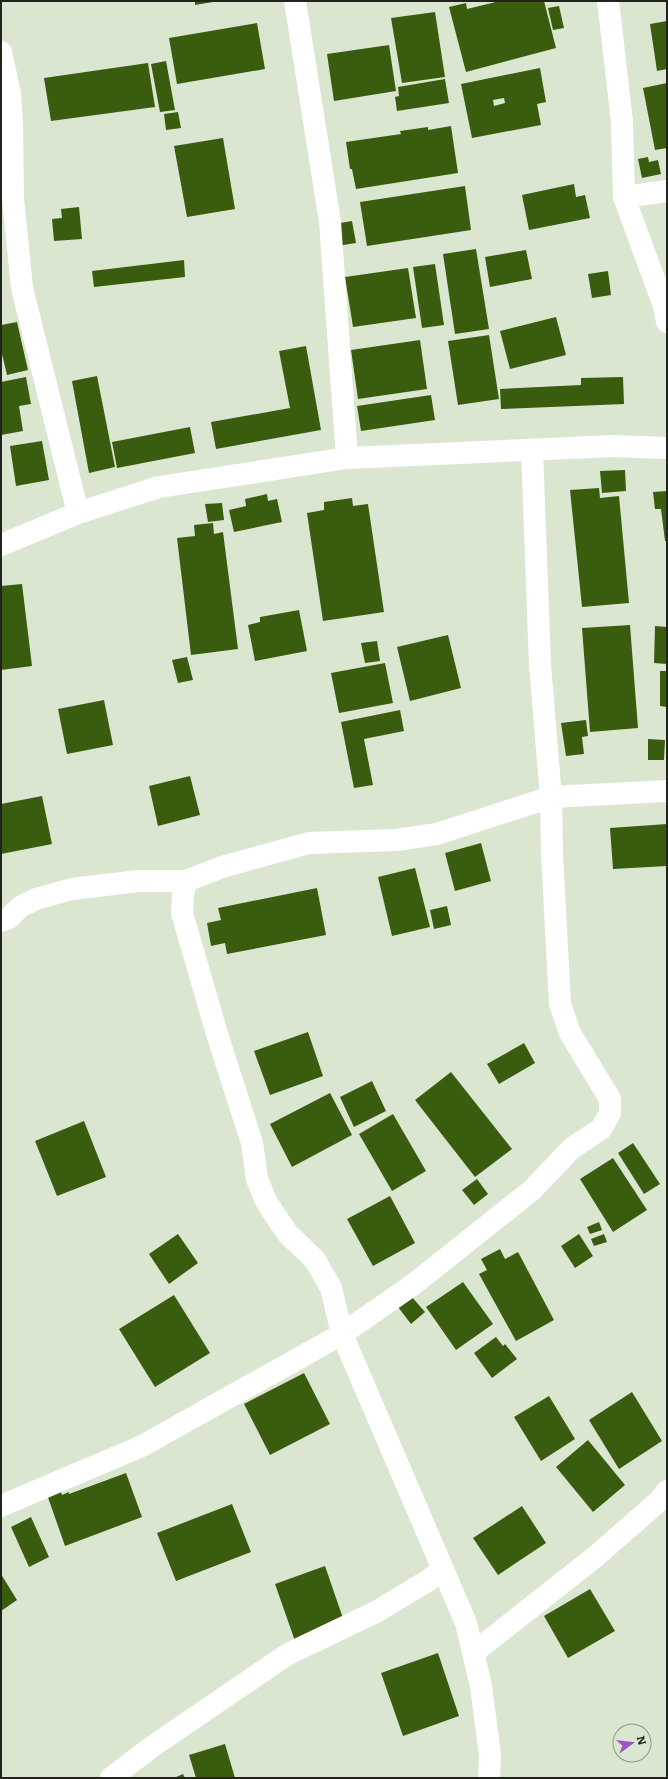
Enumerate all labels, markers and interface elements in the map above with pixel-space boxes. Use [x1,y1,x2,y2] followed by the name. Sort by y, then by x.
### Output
[612,1723,652,1763] north arrow
[634,1734,652,1747] text: N

